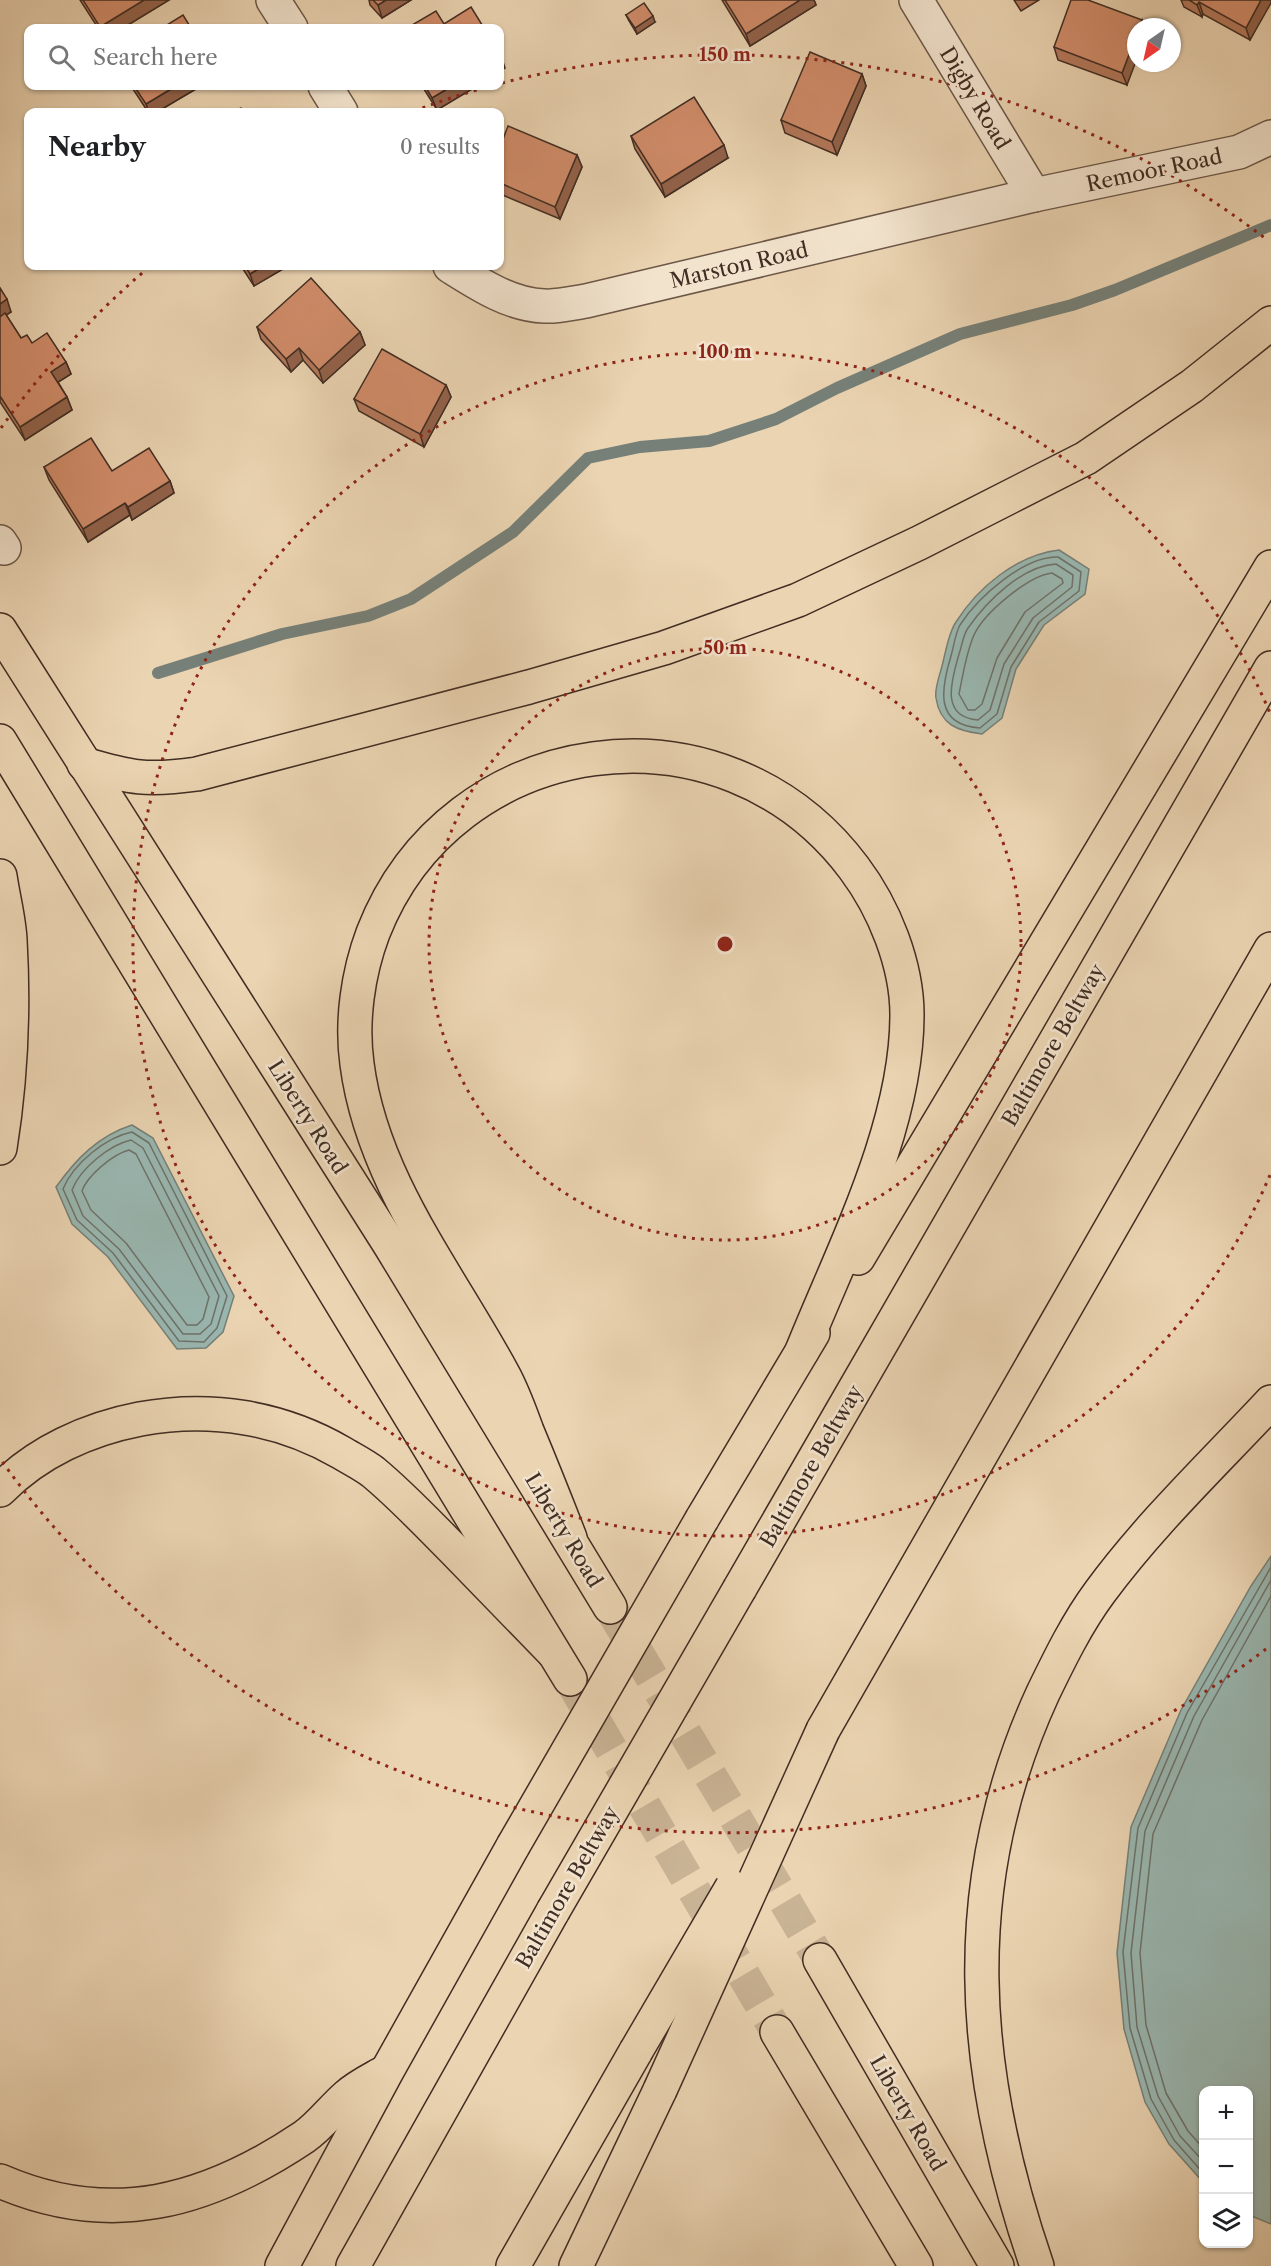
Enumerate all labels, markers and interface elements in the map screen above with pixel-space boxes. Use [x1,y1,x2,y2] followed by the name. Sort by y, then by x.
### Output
[1127,18,1181,72] north arrow
[24,24,504,90] search box
[45,41,78,74] icon: search
[935,42,1016,154] street label: Digby Road
[93,44,218,71] text: Search here
[699,44,751,66] text: 150 m
[48,131,146,163] text: Nearby
[400,135,480,159] text: 0 results
[1084,143,1224,197] street label: Remoor Road
[668,237,811,293] street label: Marston Road
[698,341,752,363] text: 100 m
[703,637,747,659] text: 50 m
[715,934,735,954] centre of rings
[996,959,1110,1131] street label: Baltimore Beltway
[263,1055,353,1179] street label: Liberty Road
[754,1380,868,1552] street label: Baltimore Beltway
[520,1468,608,1592] street label: Liberty Road
[510,1801,624,1973] street label: Baltimore Beltway
[865,2051,951,2175] street label: Liberty Road
[1199,2086,1253,2248] map controls
[1199,2086,1253,2140] button: +
[1199,2140,1253,2194] button: −
[1199,2194,1253,2248] button: layers

